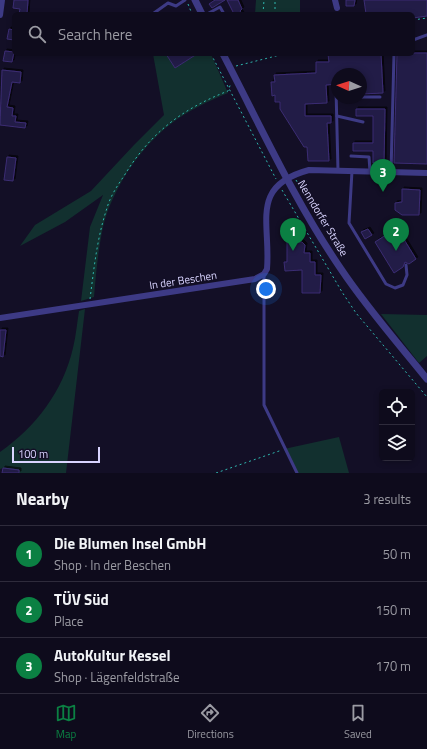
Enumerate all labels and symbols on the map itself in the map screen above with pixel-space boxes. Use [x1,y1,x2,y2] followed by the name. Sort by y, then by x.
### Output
[331,68,367,104] north arrow
[370,159,396,192] pin: 3
[294,177,352,260] street label: Nenndorfer Straße
[280,218,306,251] pin: 1
[383,218,409,251] pin: 2
[148,267,218,293] street label: In der Beschen
[256,279,276,299] your location
[12,445,100,464] scale bar

